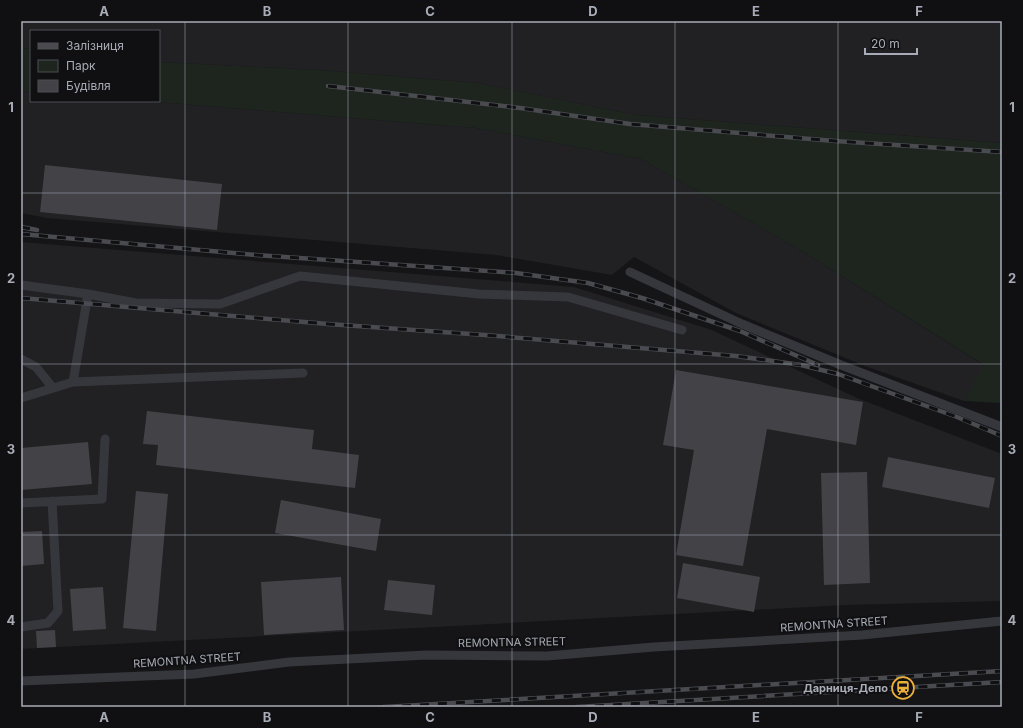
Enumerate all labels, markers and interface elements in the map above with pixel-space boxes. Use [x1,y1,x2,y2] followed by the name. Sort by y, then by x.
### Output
[99,3,109,19] text: A
[263,3,272,19] text: B
[425,3,435,19] text: C
[588,3,598,19] text: D
[752,3,760,19] text: E
[915,3,923,19] text: F
[30,30,160,102] legend
[865,30,917,56] scale bar
[871,36,900,51] text: 20 m
[66,38,124,53] text: Залізниця
[66,58,96,73] text: Парк
[66,78,111,93] text: Будівля
[8,99,14,115] text: 1
[1009,99,1015,115] text: 1
[7,270,15,286] text: 2
[1008,270,1016,286] text: 2
[7,441,15,457] text: 3
[1008,441,1016,457] text: 3
[7,612,16,628] text: 4
[1008,612,1017,628] text: 4
[780,613,888,635] street label: REMONTNA STREET
[458,634,566,650] street label: REMONTNA STREET
[133,649,241,671] street label: REMONTNA STREET
[890,675,916,701] station icon: Дарниця-Депо
[803,681,888,695] place label: Дарниця-Депо
[99,709,109,725] text: A
[263,709,272,725] text: B
[425,709,435,725] text: C
[588,709,598,725] text: D
[752,709,760,725] text: E
[915,709,923,725] text: F

